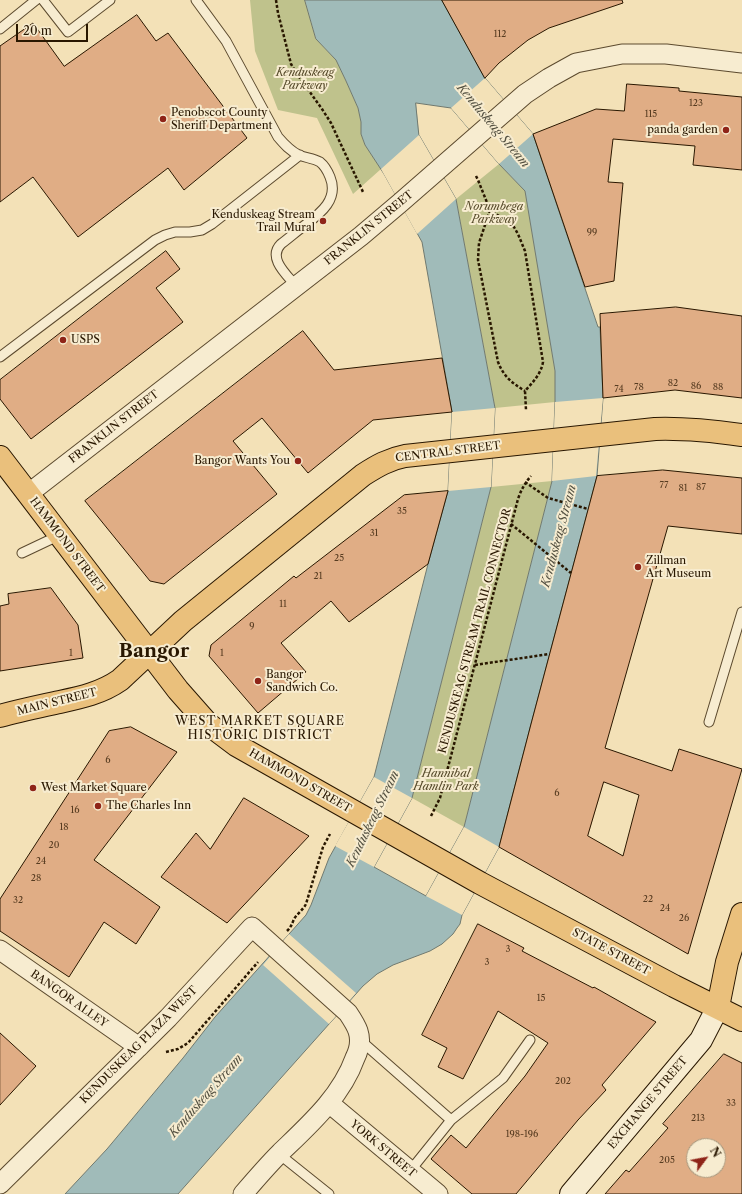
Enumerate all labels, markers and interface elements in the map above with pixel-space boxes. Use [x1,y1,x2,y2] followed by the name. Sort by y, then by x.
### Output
[18,16,90,42] scale bar
[23,23,52,38] text: 20 m
[494,29,506,39] house number: 112
[276,66,334,92] park label: Kenduskeag Parkway
[454,81,532,171] water label: Kenduskeag Stream
[689,98,703,108] house number: 123
[171,106,272,132] place label: Penobscot County Sheriff Department
[645,109,657,119] house number: 115
[158,114,168,124] marker: Penobscot County Sheriff Department
[647,123,718,137] place label: panda garden
[721,125,731,135] marker: panda garden
[322,188,416,268] street label: FRANKLIN STREET
[465,200,523,226] park label: Norumbega Parkway
[212,208,315,234] place label: Kenduskeag Stream Trail Mural
[318,216,328,226] marker: Kenduskeag Stream Trail Mural
[587,227,597,237] house number: 99
[71,333,100,347] place label: USPS
[58,335,68,345] marker: USPS
[668,378,678,388] house number: 82
[691,381,701,391] house number: 86
[634,382,644,392] house number: 78
[713,382,723,392] house number: 88
[614,384,624,394] house number: 74
[66,388,162,466] street label: FRANKLIN STREET
[395,439,501,465] street label: CENTRAL STREET
[194,454,290,468] place label: Bangor Wants You
[293,456,303,466] marker: Bangor Wants You
[660,480,668,490] house number: 77
[696,482,706,492] house number: 87
[538,483,580,589] water label: Kenduskeag Stream
[678,483,688,493] house number: 81
[27,495,107,595] street label: HAMMOND STREET
[397,506,407,516] house number: 35
[436,507,514,755] street label: KENDUSKEAG STREAM TRAIL CONNECTOR
[370,528,378,538] house number: 31
[334,553,344,563] house number: 25
[646,554,711,580] place label: Zillman Art Museum
[633,562,643,572] marker: Zillman Art Museum
[314,571,322,581] house number: 21
[279,599,287,609] house number: 11
[249,621,255,631] house number: 9
[119,641,189,663] district label: Bangor
[69,648,73,658] house number: 1
[220,648,224,658] house number: 1
[266,668,338,694] place label: Bangor Sandwich Co.
[253,676,263,686] marker: Bangor Sandwich Co.
[16,686,98,718] street label: MAIN STREET
[175,715,345,743] district label: WEST MARKET SQUARE HISTORIC DISTRICT
[247,746,353,816] street label: HAMMOND STREET
[105,755,111,765] house number: 6
[413,767,479,793] park label: Hannibal Hamlin Park
[343,769,403,869] water label: Kenduskeag Stream
[41,781,147,795] place label: West Market Square
[28,783,38,793] marker: West Market Square
[554,788,560,798] house number: 6
[106,799,191,813] place label: The Charles Inn
[93,801,103,811] marker: The Charles Inn
[70,805,80,815] house number: 16
[59,822,69,832] house number: 18
[49,840,59,850] house number: 20
[36,856,46,866] house number: 24
[31,873,41,883] house number: 28
[643,894,653,904] house number: 22
[13,895,23,905] house number: 32
[660,903,670,913] house number: 24
[679,913,689,923] house number: 26
[570,926,652,978] street label: STATE STREET
[506,944,510,954] house number: 3
[485,957,489,967] house number: 3
[28,967,110,1031] street label: BANGOR ALLEY
[78,984,200,1106] street label: KENDUSKEAG PLAZA WEST
[537,993,545,1003] house number: 15
[166,1052,246,1140] water label: Kenduskeag Stream
[605,1054,691,1152] street label: EXCHANGE STREET
[555,1076,571,1086] house number: 202
[726,1098,736,1108] house number: 33
[691,1113,705,1123] house number: 213
[347,1118,419,1180] street label: YORK STREET
[506,1129,538,1139] house number: 198-196
[686,1138,726,1178] north arrow
[707,1144,724,1160] text: N
[659,1155,675,1165] house number: 205

